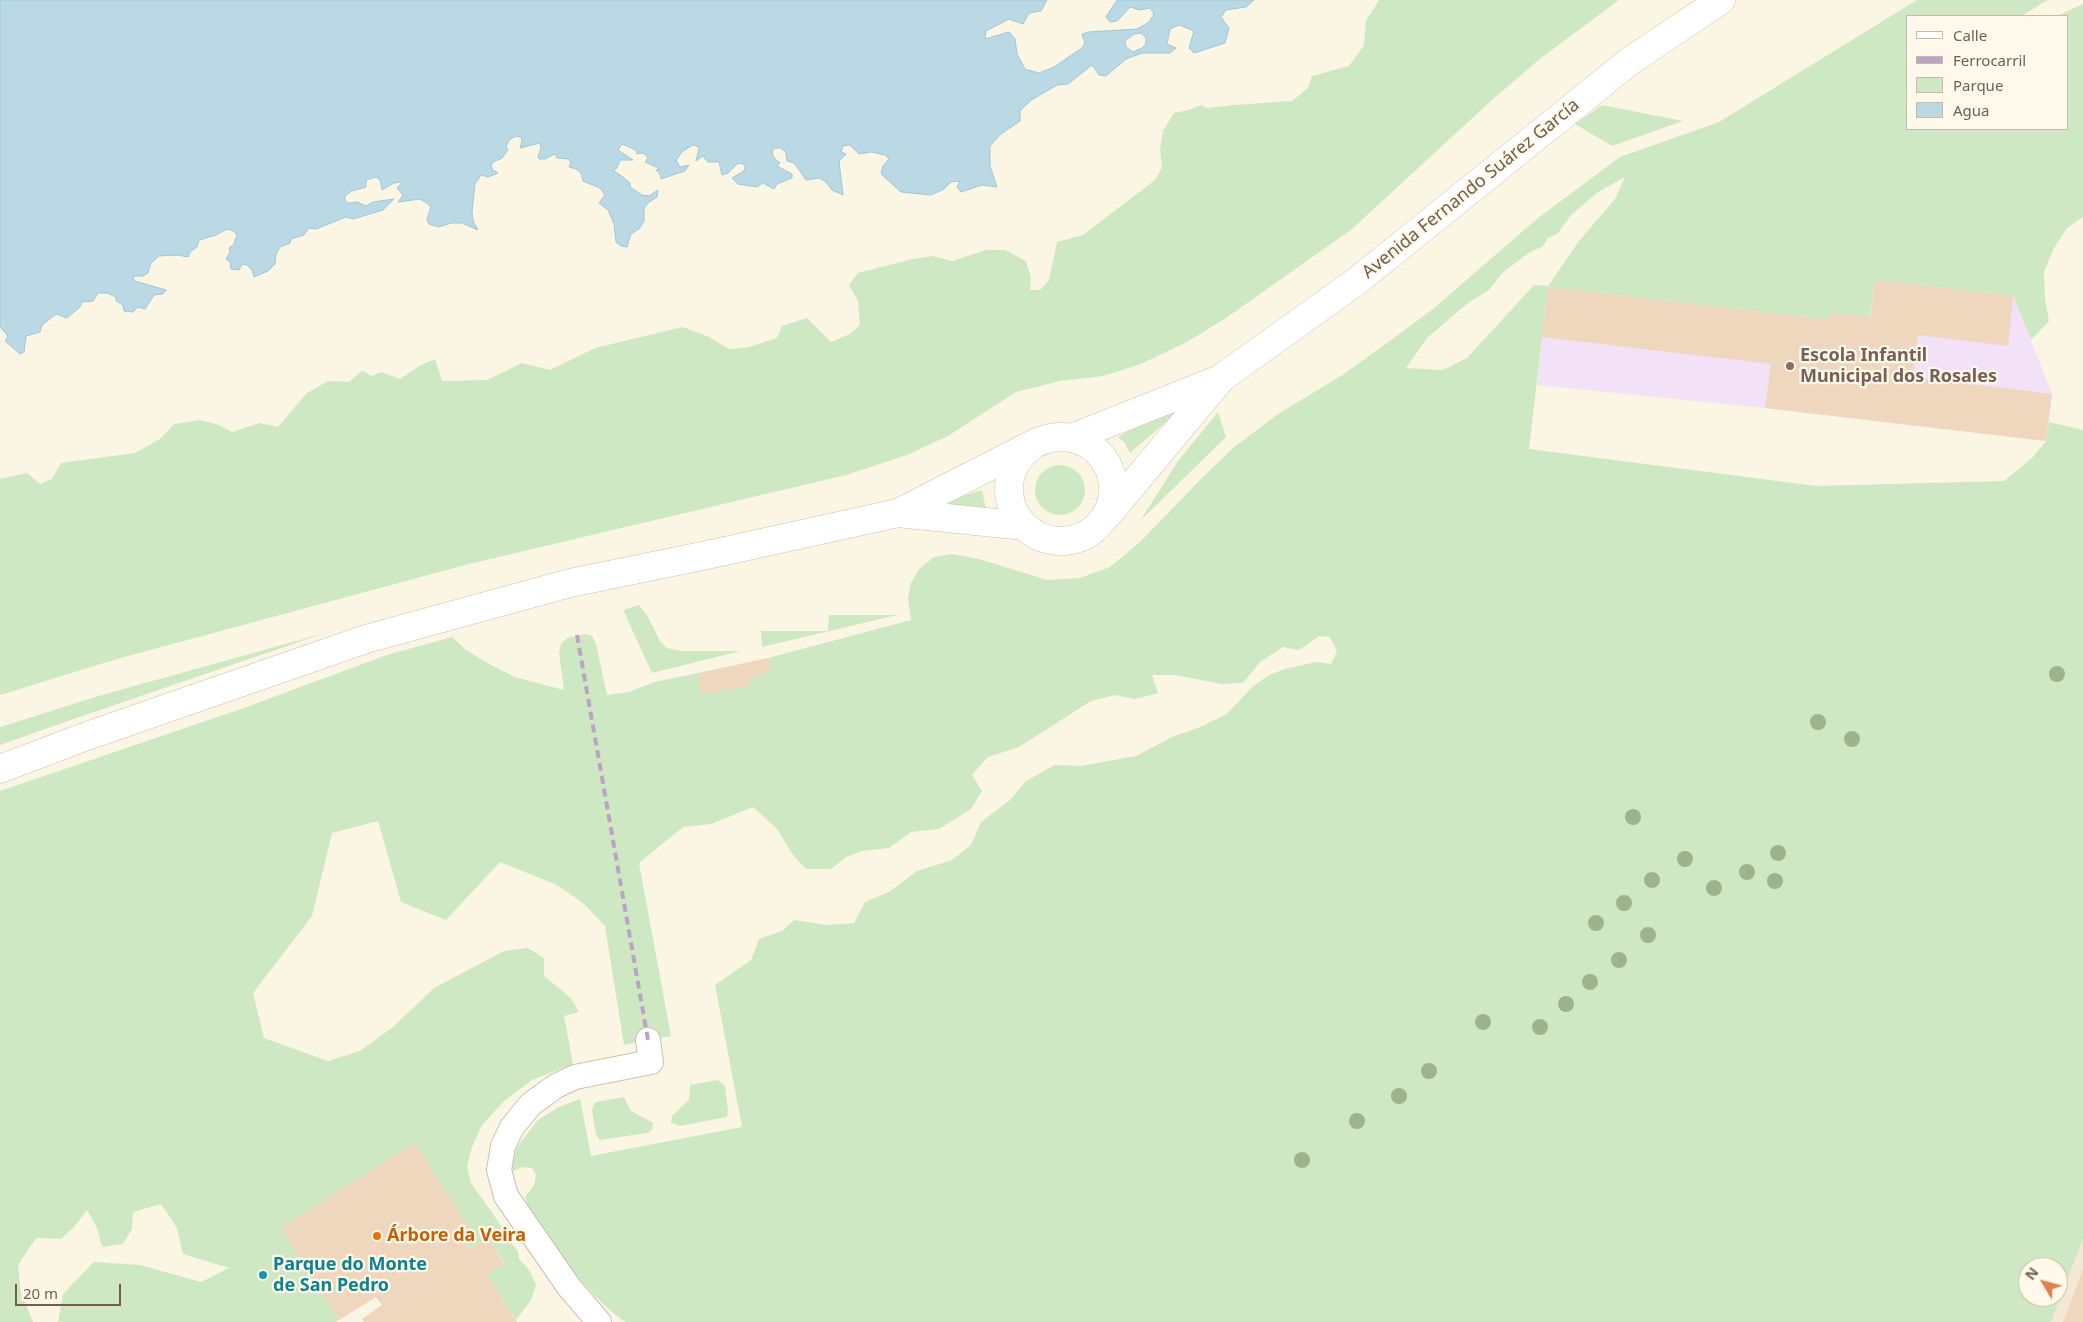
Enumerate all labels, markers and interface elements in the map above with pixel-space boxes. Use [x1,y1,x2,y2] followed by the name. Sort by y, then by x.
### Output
[1906,15,2068,130] legend
[1953,25,1987,45] text: Calle
[1953,50,2026,70] text: Ferrocarril
[1953,75,2003,95] text: Parque
[1358,95,1584,283] street label: Avenida Fernando Suárez García
[1953,100,1990,120] text: Agua
[1800,345,1997,388] place label: Escola Infantil Municipal dos Rosales
[1784,360,1796,372] marker: Escola Infantil Municipal dos Rosales
[387,1225,526,1247] place label: Árbore da Veira
[371,1230,383,1242] marker: Árbore da Veira
[273,1254,427,1296] place label: Parque do Monte de San Pedro
[2018,1257,2068,1307] north arrow
[2020,1263,2042,1284] text: N
[257,1269,269,1281] marker: Parque do Monte de San Pedro
[18,1274,124,1306] scale bar
[23,1283,58,1303] text: 20 m

